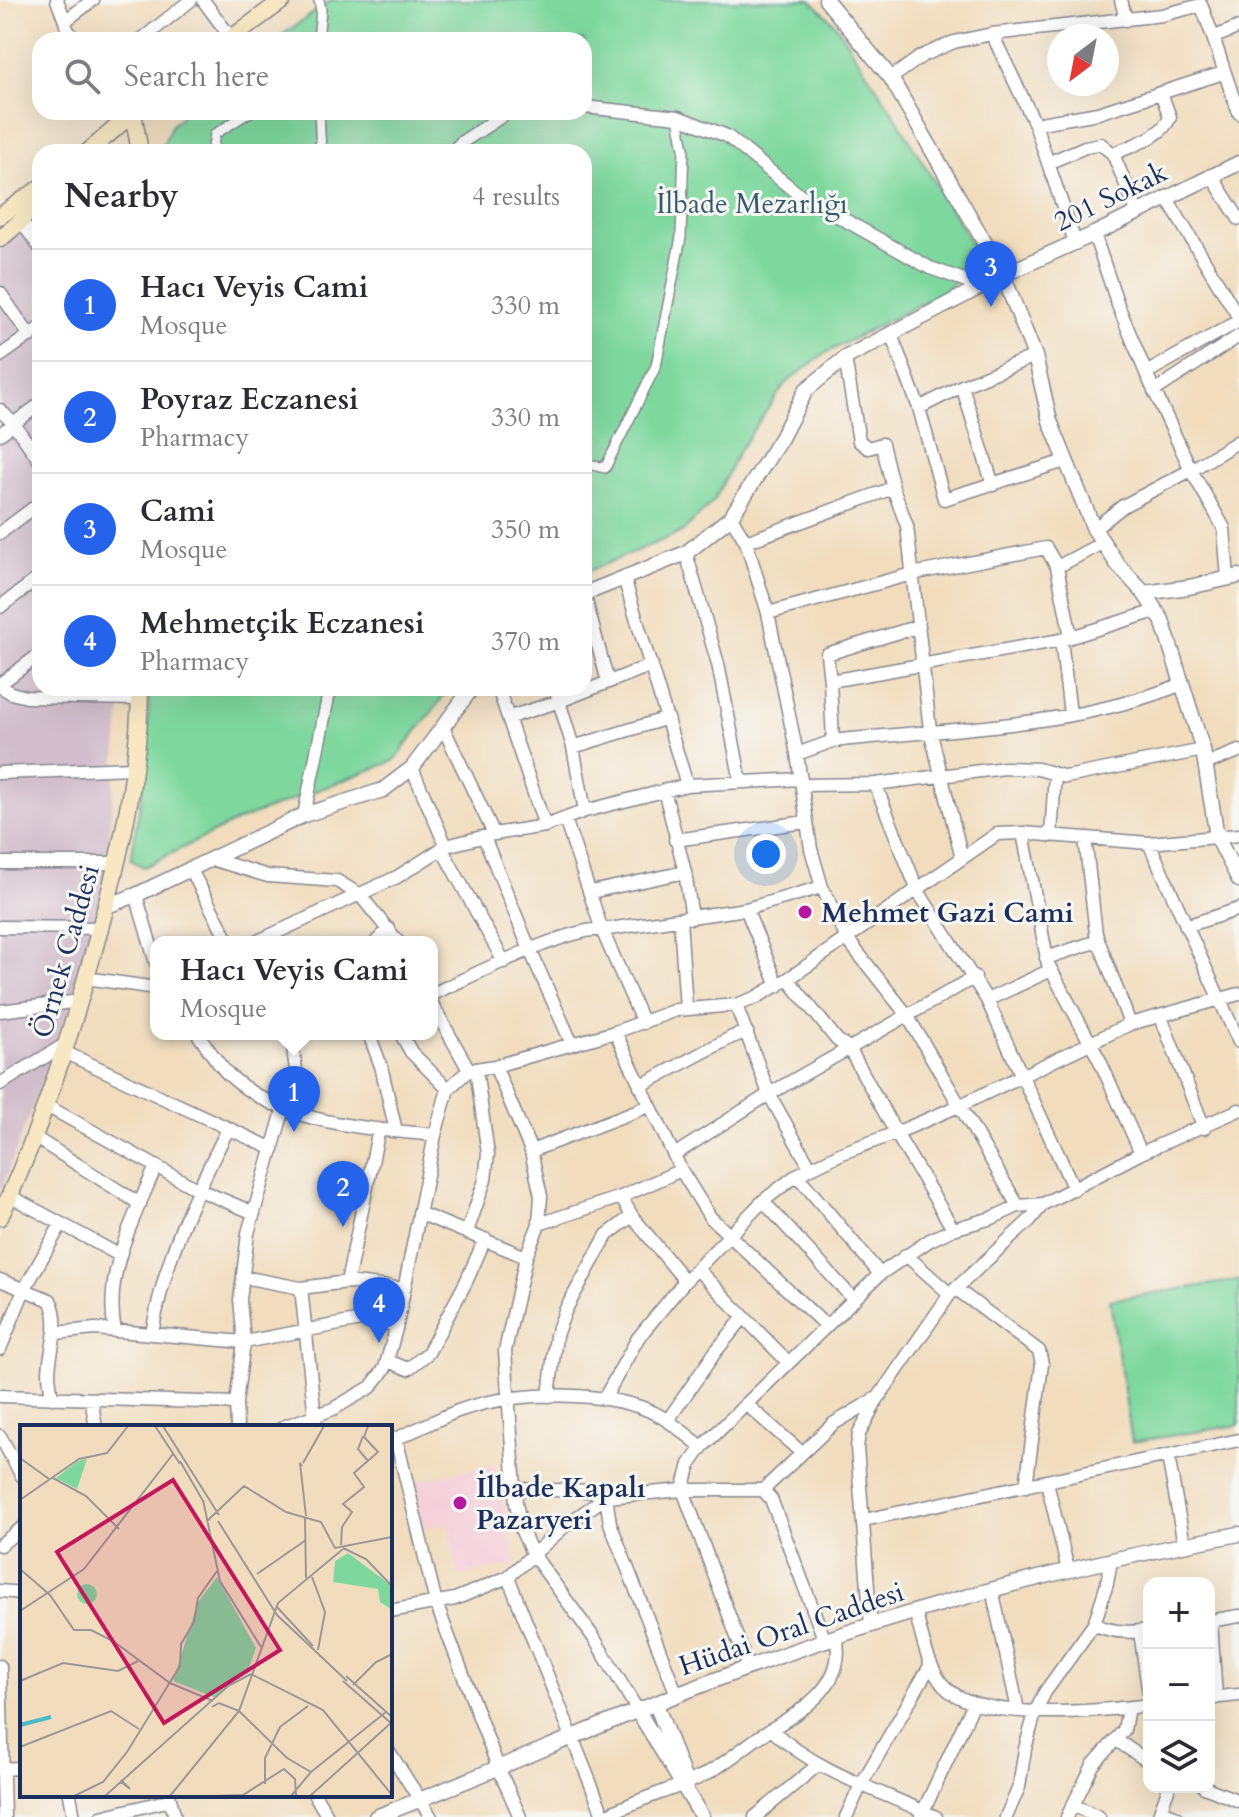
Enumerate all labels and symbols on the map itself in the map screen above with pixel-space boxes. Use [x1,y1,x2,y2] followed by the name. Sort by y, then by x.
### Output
[1047,24,1119,96] north arrow
[1047,153,1174,241] street label: 201 Sokak
[656,185,848,223] park label: İlbade Mezarlığı
[965,241,1017,307] pin: 3
[746,834,786,874] your location
[23,860,109,1042] street label: Örnek Caddesi
[821,894,1074,932] place label: Mehmet Gazi Cami
[796,903,814,921] marker: Mehmet Gazi Cami
[268,1066,320,1132] pin: 1
[317,1161,369,1227] pin: 2
[353,1277,405,1343] pin: 4
[20,1425,392,1797] inset map
[476,1469,646,1539] place label: İlbade Kapalı Pazaryeri
[451,1494,469,1512] marker: İlbade Kapalı Pazaryeri
[674,1573,909,1685] street label: Hüdai Oral Caddesi

